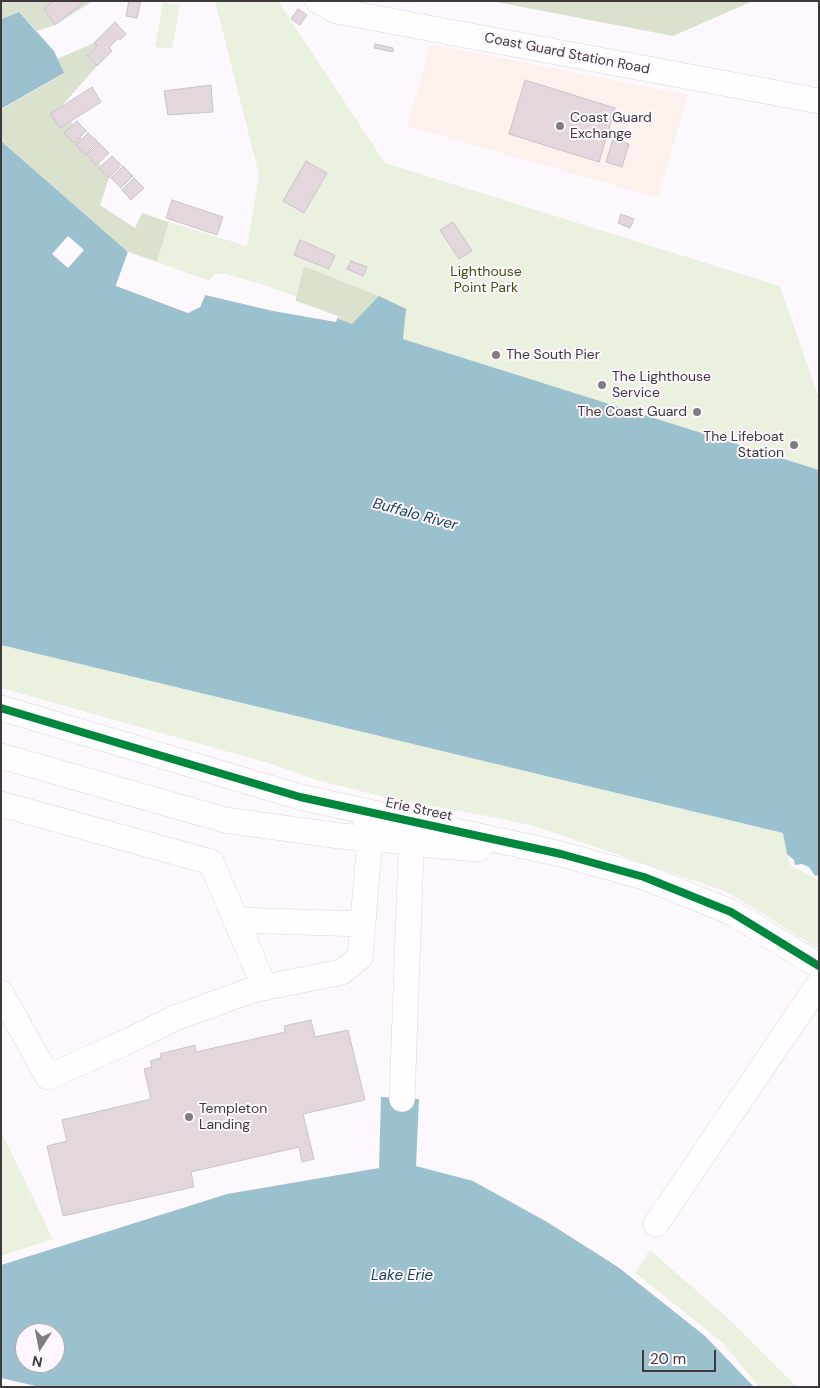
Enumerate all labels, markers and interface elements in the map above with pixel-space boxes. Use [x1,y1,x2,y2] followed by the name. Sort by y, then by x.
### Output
[483,30,651,78] street label: Coast Guard Station Road
[570,110,652,142] place label: Coast Guard Exchange
[554,120,566,132] marker: Coast Guard Exchange
[450,264,522,296] park label: Lighthouse Point Park
[506,347,600,363] place label: The South Pier
[490,349,502,361] marker: The South Pier
[612,369,711,402] place label: The Lighthouse Service
[596,379,608,391] marker: The Lighthouse Service
[578,404,687,420] place label: The Coast Guard
[691,406,703,418] marker: The Coast Guard
[703,429,784,462] place label: The Lifeboat Station
[788,439,800,451] marker: The Lifeboat Station
[371,495,459,535] water label: Buffalo River
[384,795,454,825] street label: Erie Street
[199,1101,267,1134] place label: Templeton Landing
[183,1111,195,1123] marker: Templeton Landing
[371,1267,433,1285] water label: Lake Erie
[15,1323,65,1373] north arrow
[645,1340,719,1372] scale bar
[650,1349,686,1369] text: 20 m
[31,1352,44,1372] text: N

